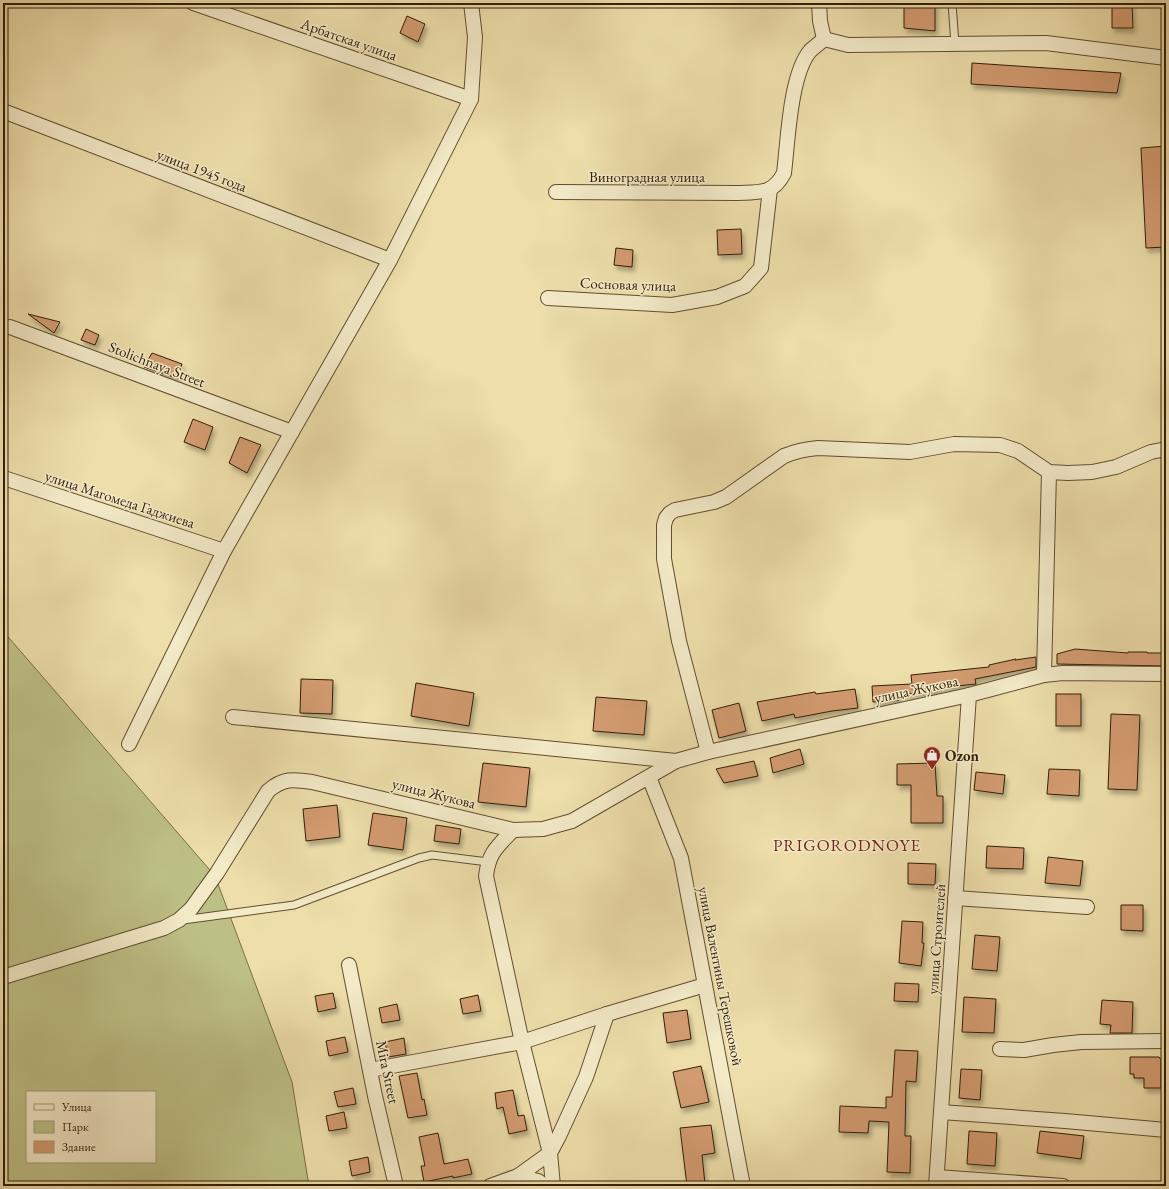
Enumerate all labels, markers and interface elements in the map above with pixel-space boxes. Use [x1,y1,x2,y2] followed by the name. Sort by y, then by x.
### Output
[297,13,400,64] street label: Арбатская улица
[154,144,250,196] street label: улица 1945 года
[589,167,705,186] street label: Виноградная улица
[580,273,676,295] street label: Сосновая улица
[106,337,208,391] street label: Stolichnaya Street
[43,466,197,532] street label: улица Магомеда Гаджиева
[872,671,960,707] street label: улица Жукова
[922,745,942,770] shop icon: Ozon
[945,746,980,765] place label: Ozon
[390,773,478,813] street label: улица Жукова
[773,834,921,856] district label: PRIGORODNOYE
[923,883,949,995] street label: улица Строителей
[694,885,748,1067] street label: улица Валентины Терешковой
[372,1039,404,1106] street label: Mira Street
[26,1091,156,1163] legend
[61,1099,92,1115] text: Улица
[62,1119,89,1135] text: Парк
[62,1139,96,1155] text: Здание

